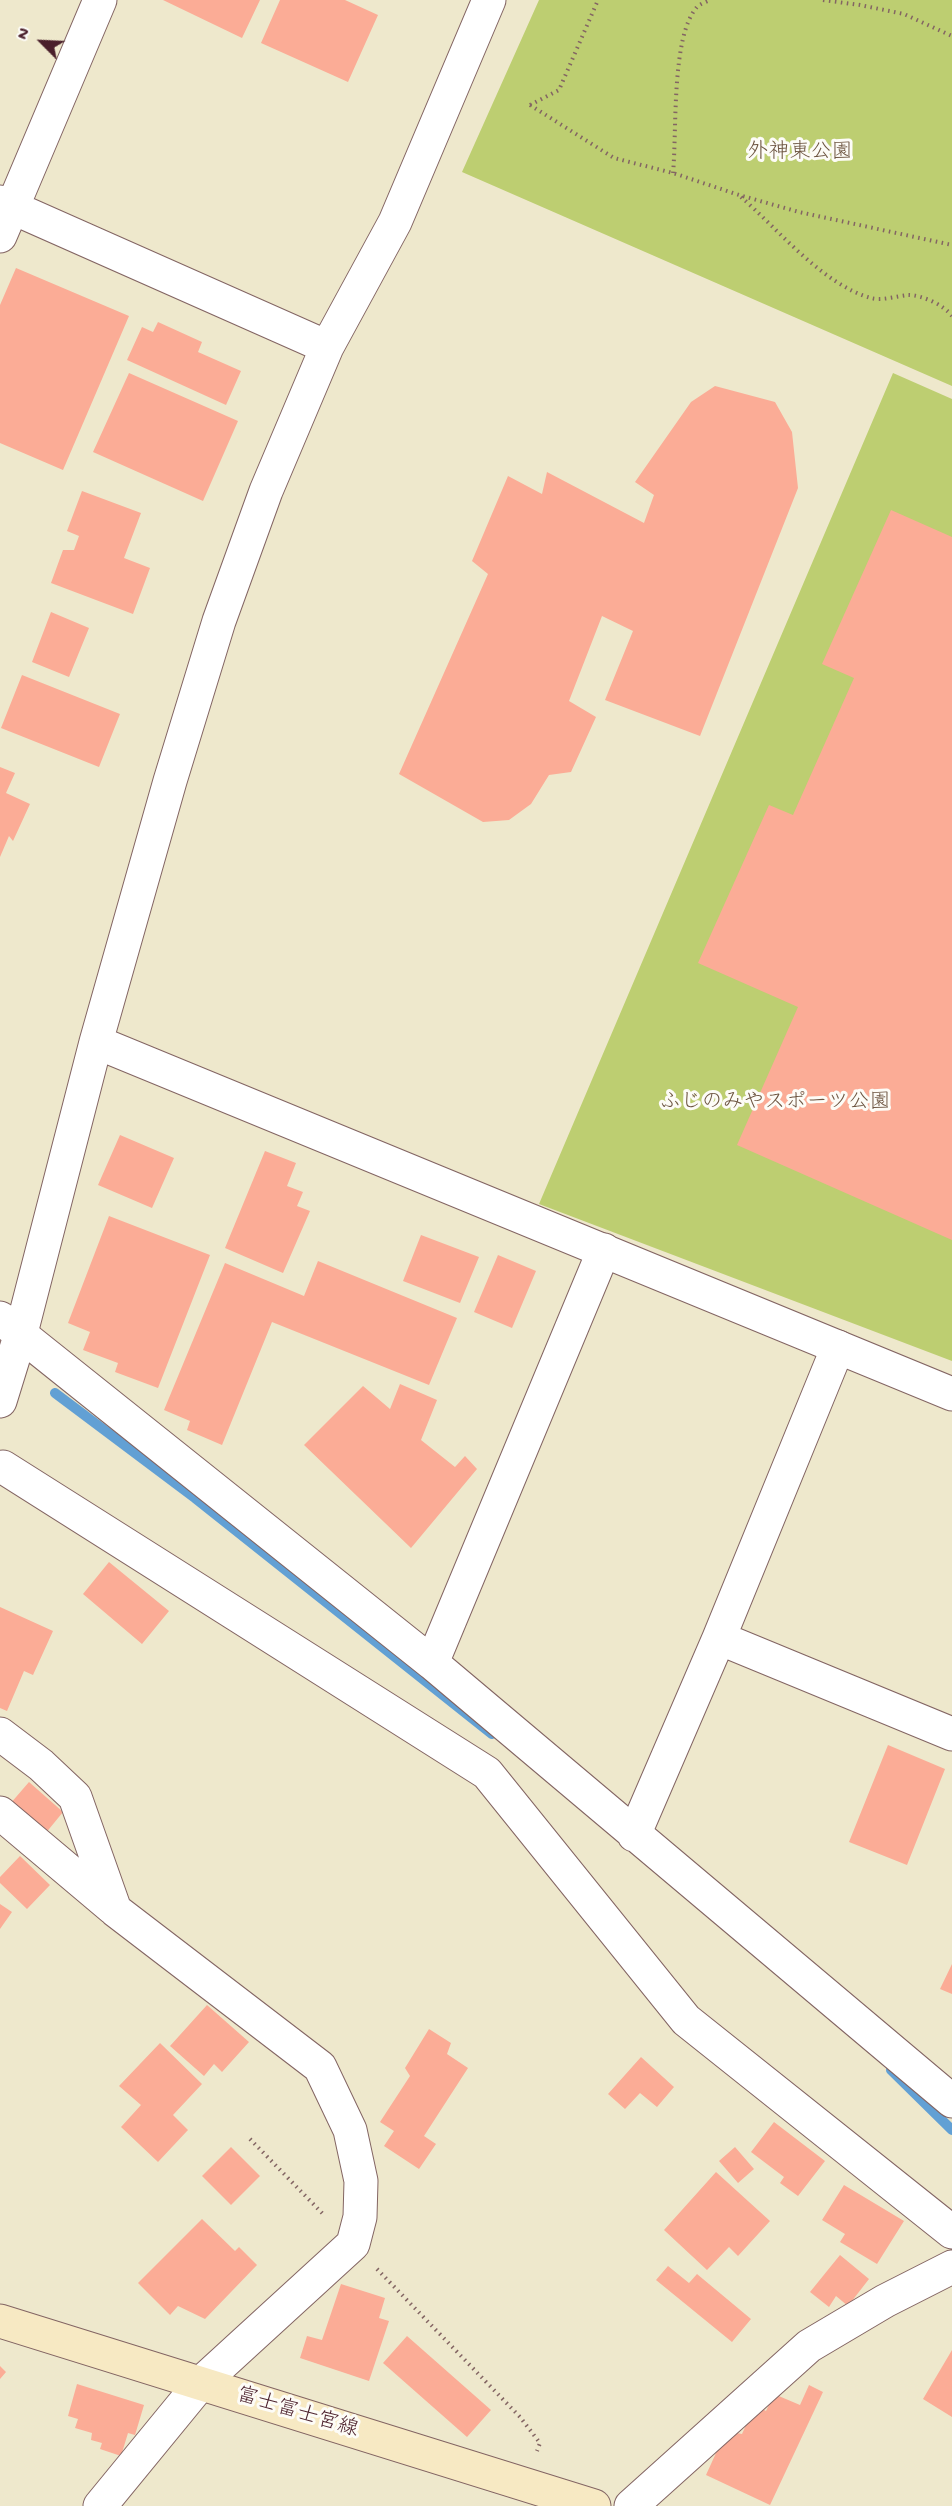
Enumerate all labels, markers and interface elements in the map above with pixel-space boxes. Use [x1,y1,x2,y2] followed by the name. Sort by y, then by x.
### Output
[12,12,72,72] north arrow
[14,26,36,43] text: N
[748,141,852,167] park label: 外神東公園
[660,1091,890,1117] park label: ふじのみやスポーツ公園
[233,2384,361,2444] street label: 富士富士宮線

